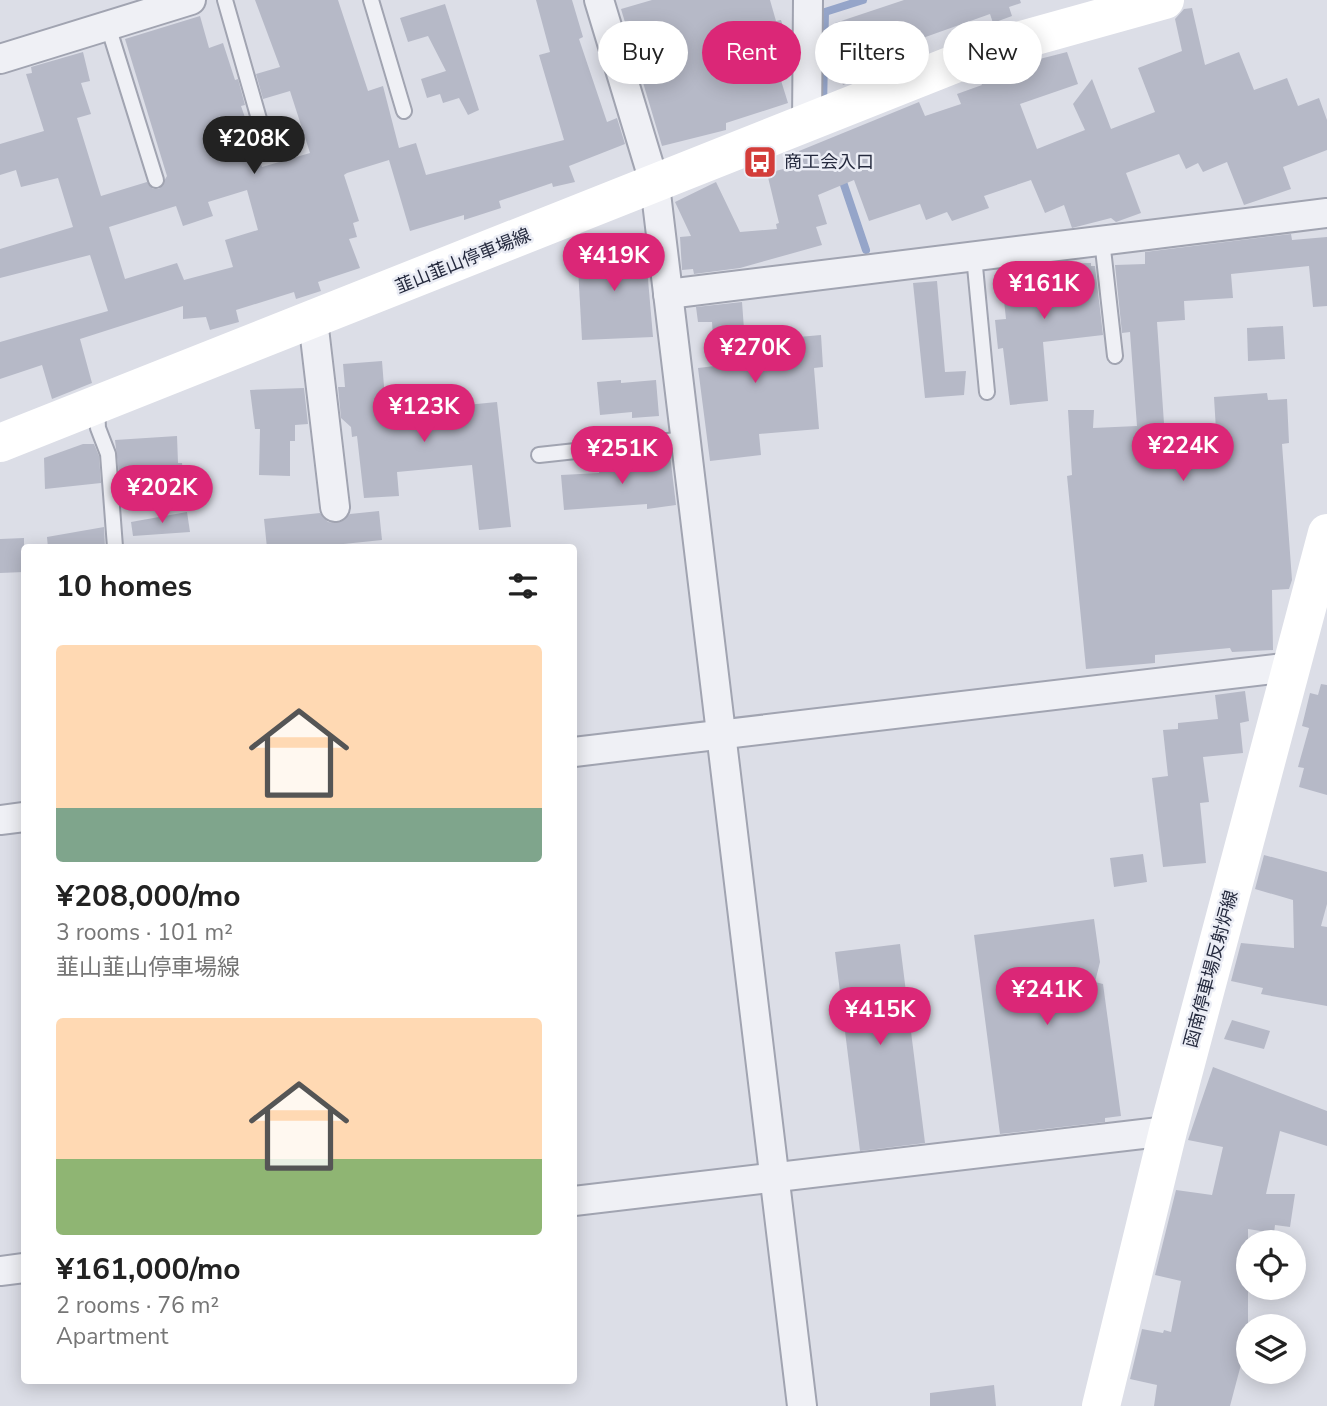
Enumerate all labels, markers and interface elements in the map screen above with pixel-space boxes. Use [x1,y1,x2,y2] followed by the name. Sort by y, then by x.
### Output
[598,21,688,84] chip: Buy
[702,21,801,84] chip: Rent
[815,21,929,84] chip: Filters
[943,21,1042,84] chip: New
[205,116,303,176] pin: ¥208K
[219,123,289,154] text: ¥208K
[741,143,779,181] bus stop icon: 商工会入口
[784,150,874,174] place label: 商工会入口
[392,223,534,299] street label: 韮山韮山停車場線
[565,233,663,293] pin: ¥419K
[579,240,649,271] text: ¥419K
[995,262,1093,321] pin: ¥161K
[1009,268,1079,299] text: ¥161K
[706,326,804,385] pin: ¥270K
[720,332,790,363] text: ¥270K
[375,384,473,444] pin: ¥123K
[389,391,459,422] text: ¥123K
[1134,424,1232,483] pin: ¥224K
[573,426,671,486] pin: ¥251K
[1148,430,1218,461] text: ¥224K
[587,433,657,464] text: ¥251K
[113,466,211,525] pin: ¥202K
[127,472,197,503] text: ¥202K
[56,566,192,607] text: 10 homes
[504,567,542,605] icon: filters
[236,690,362,816] icon: home
[56,876,241,917] text: ¥208,000/mo
[1178,888,1244,1050] street label: 函南停車場反射炉線
[56,917,233,948] text: 3 rooms · 101 m²
[56,952,240,983] text: 韮山韮山停車場線
[998,968,1096,1027] pin: ¥241K
[1012,974,1082,1005] text: ¥241K
[831,988,929,1047] pin: ¥415K
[845,994,915,1025] text: ¥415K
[236,1063,362,1189] icon: home
[1236,1230,1306,1384] map controls
[1236,1230,1306,1300] button: locate
[56,1249,241,1290] text: ¥161,000/mo
[56,1290,219,1321] text: 2 rooms · 76 m²
[1236,1314,1306,1384] button: layers
[56,1321,168,1352] text: Apartment

